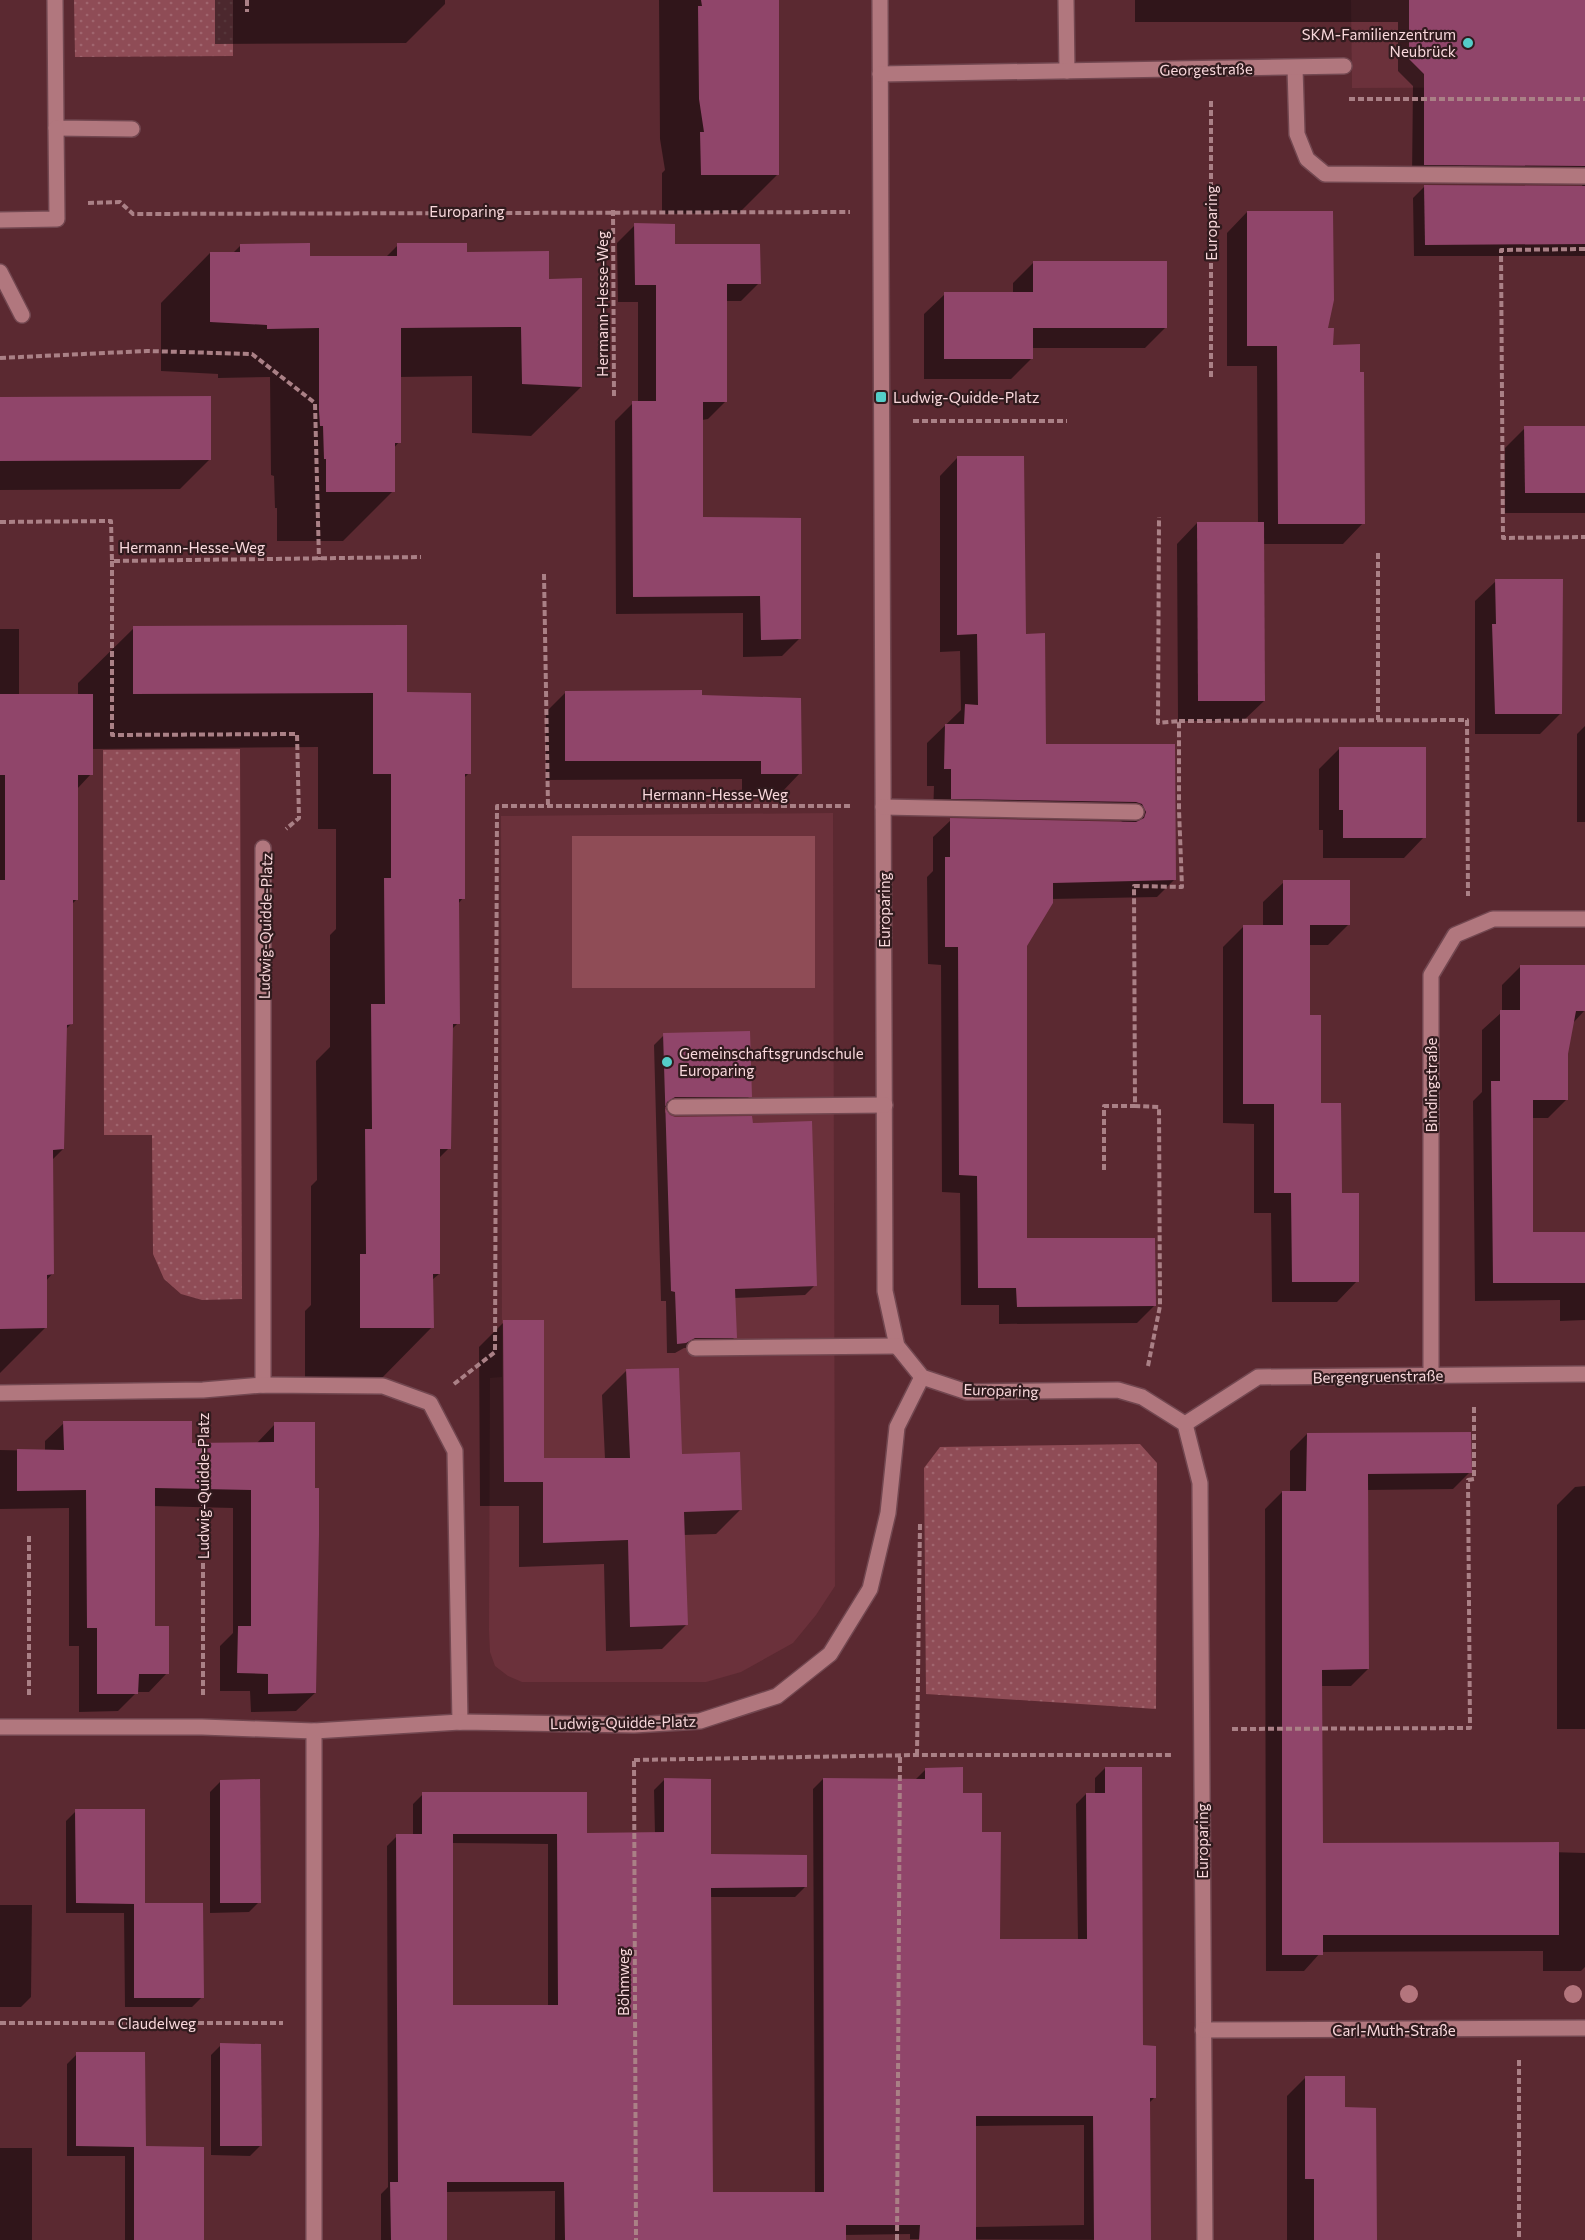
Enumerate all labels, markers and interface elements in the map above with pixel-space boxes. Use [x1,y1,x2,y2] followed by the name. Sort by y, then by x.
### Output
[1302,25,1456,60] place label: SKM-Familienzentrum Neubrück
[1461,36,1475,50] marker: SKM-Familienzentrum Neubrück
[1159,59,1253,79] street label: Georgestraße
[1202,185,1220,261] street label: Europaring
[429,202,505,220] street label: Europaring
[593,231,611,377] street label: Hermann-Hesse-Weg
[893,388,1039,406] place label: Ludwig-Quidde-Platz
[874,390,888,404] marker: Ludwig-Quidde-Platz
[119,538,265,556] street label: Hermann-Hesse-Weg
[642,785,788,803] street label: Hermann-Hesse-Weg
[255,853,275,999] street label: Ludwig-Quidde-Platz
[875,872,893,948] street label: Europaring
[1422,1037,1440,1133] street label: Bindingstraße
[679,1044,864,1079] place label: Gemeinschaftsgrundschule Europaring
[660,1055,674,1069] marker: Gemeinschaftsgrundschule Europaring
[1312,1366,1444,1386] street label: Bergengruenstraße
[963,1380,1039,1400] street label: Europaring
[194,1413,212,1559] street label: Ludwig-Quidde-Platz
[550,1712,696,1732] street label: Ludwig-Quidde-Platz
[1193,1803,1211,1879] street label: Europaring
[614,1948,632,2016] street label: Böhmweg
[118,2014,196,2032] street label: Claudelweg
[1332,2021,1456,2039] street label: Carl-Muth-Straße

